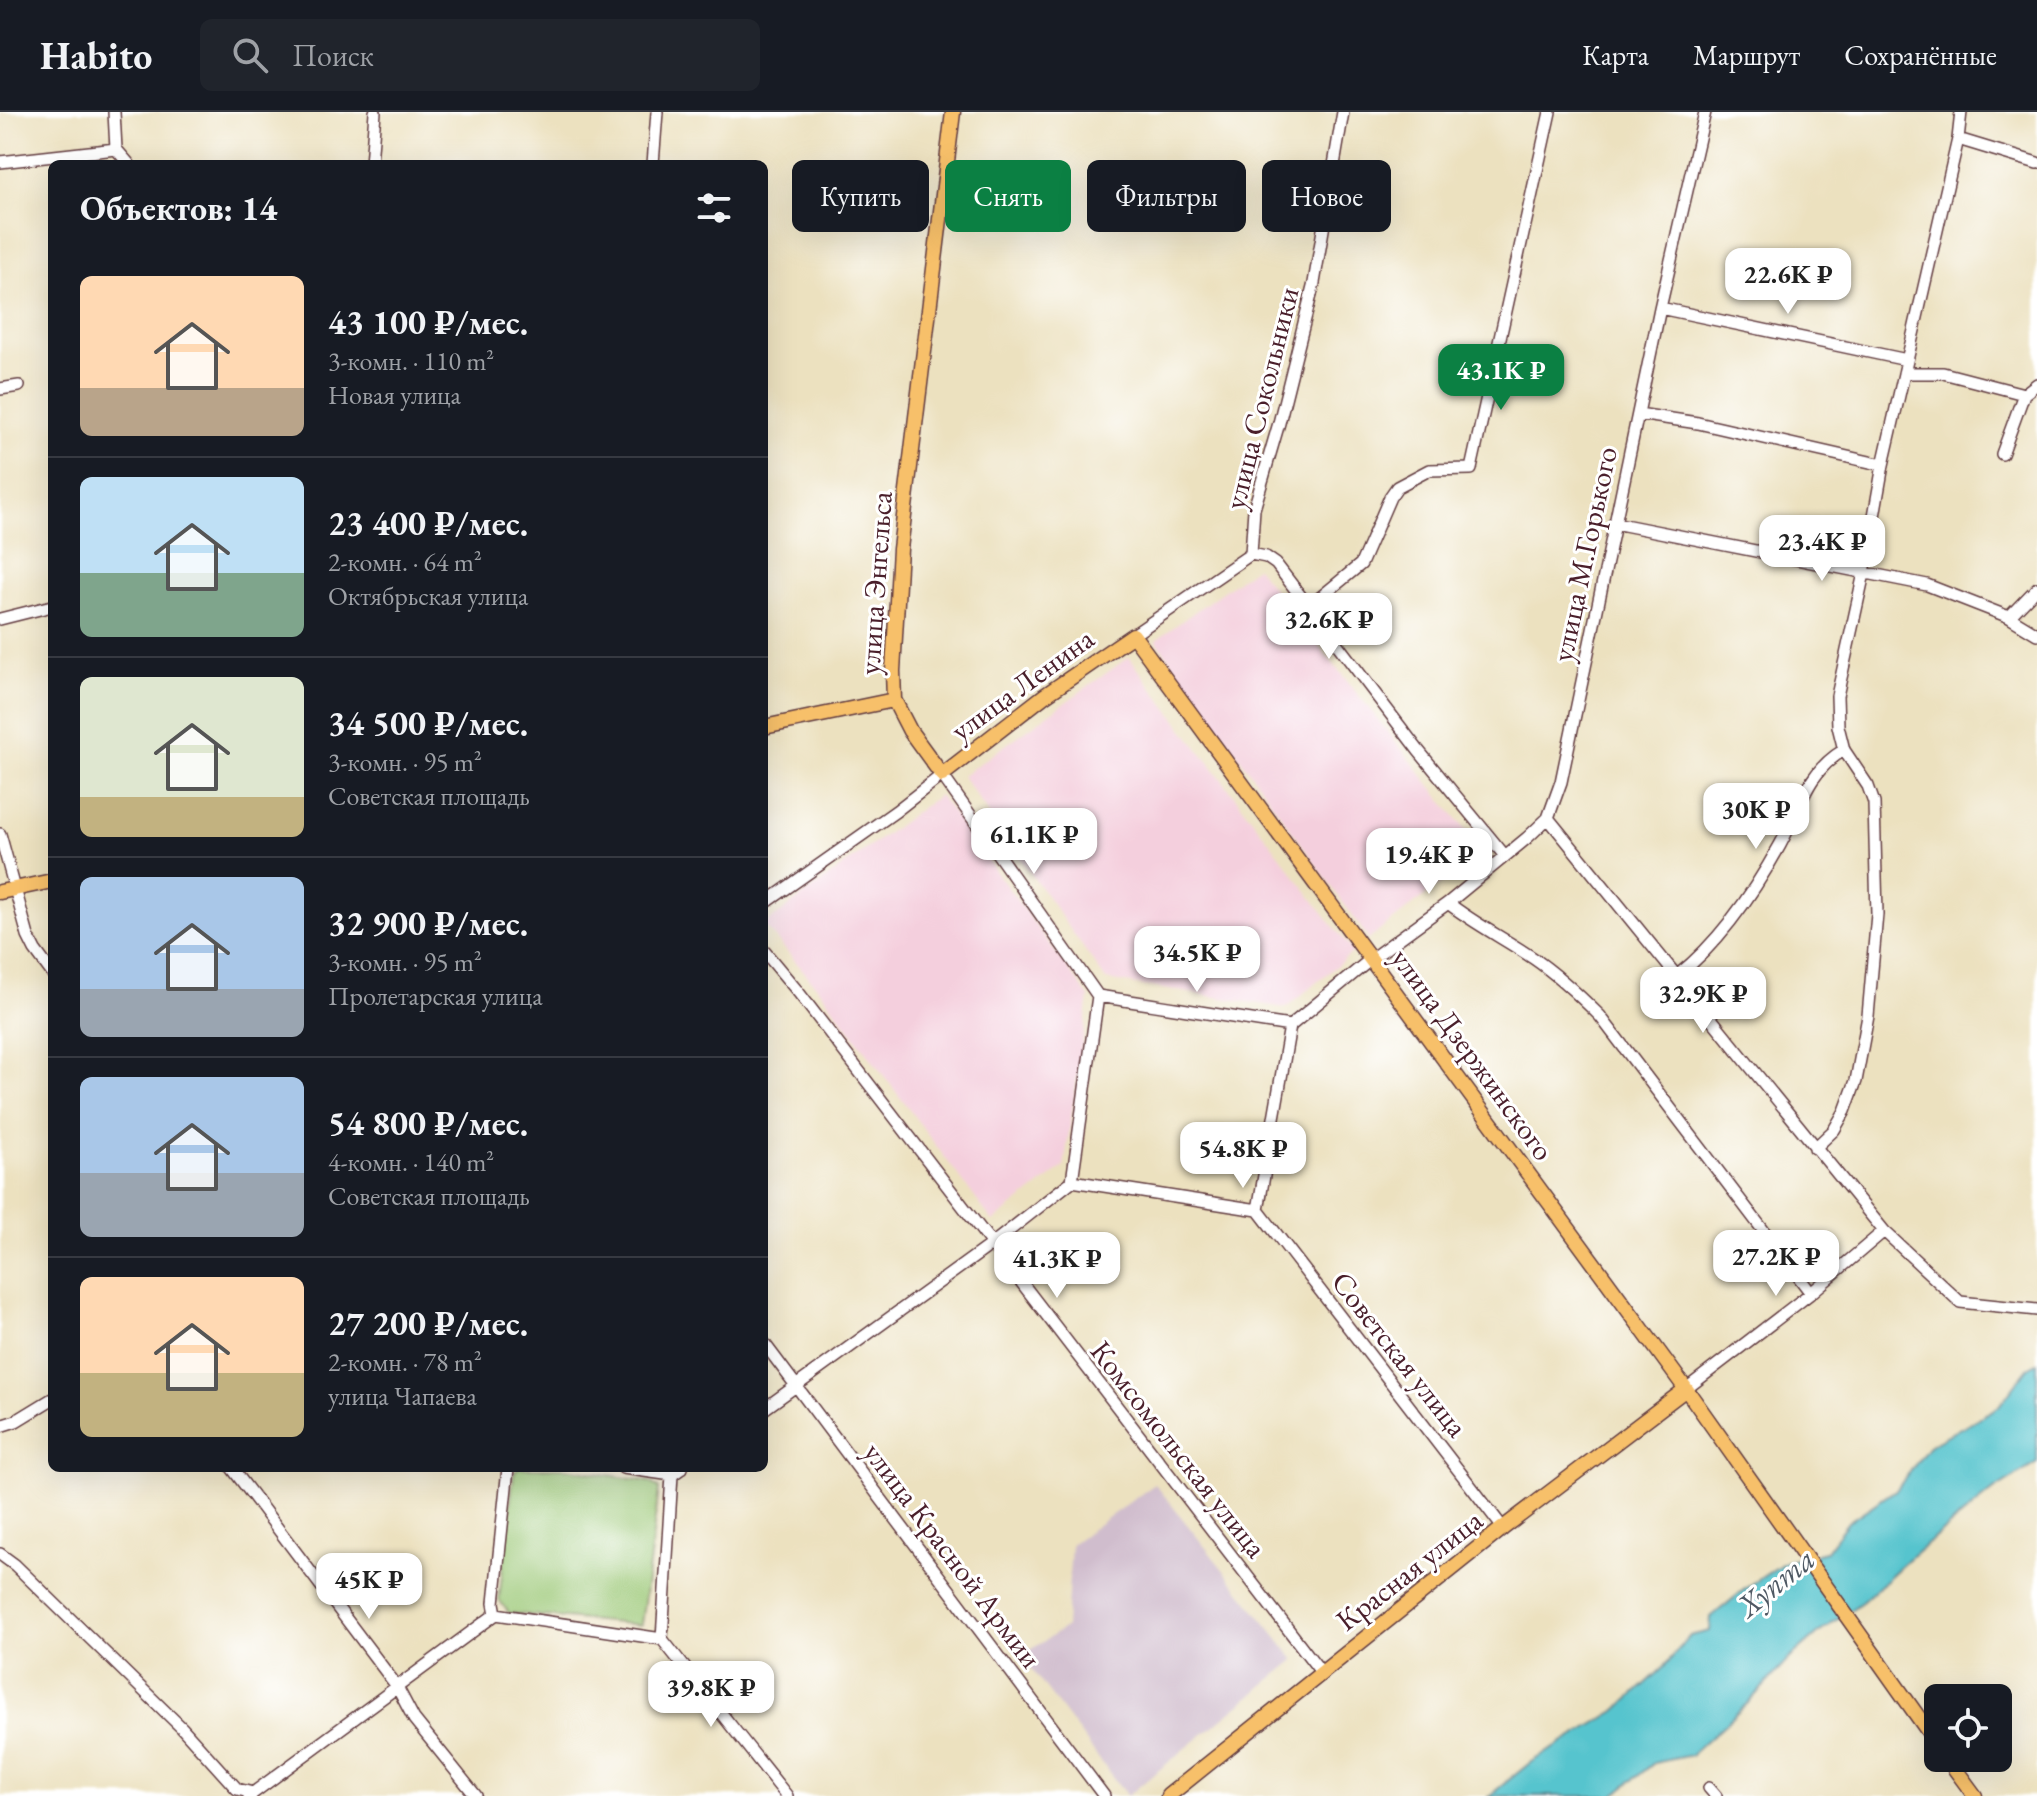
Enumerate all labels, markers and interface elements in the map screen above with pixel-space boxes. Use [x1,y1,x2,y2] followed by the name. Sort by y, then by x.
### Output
[200,19,760,91] search box
[40,31,152,80] text: Habito
[228,33,272,77] icon: search
[292,36,374,75] text: Поиск
[1582,37,1649,73] text: Карта
[1693,37,1800,73] text: Маршрут
[1844,37,1997,73] text: Сохранённые
[792,160,929,232] chip: Купить
[945,160,1071,232] chip: Снять
[1087,160,1246,232] chip: Фильтры
[1262,160,1391,232] chip: Новое
[80,186,277,230] text: Объектов: 14
[692,186,736,230] icon: filters
[1714,248,1862,316] pin: 22.6K ₽
[1743,257,1833,291] text: 22.6K ₽
[1215,283,1308,513] street label: улица Сокольники
[328,300,528,344] text: 43 100 ₽/мес.
[144,308,240,404] icon: home
[328,344,494,378] text: 3-комн. · 110 m²
[1427,344,1575,412] pin: 43.1K ₽
[1456,353,1546,387] text: 43.1K ₽
[328,378,461,412] text: Новая улица
[1542,443,1626,665] street label: улица М.Горького
[849,490,901,676] street label: улица Энгельса
[328,501,528,545] text: 23 400 ₽/мес.
[144,509,240,605] icon: home
[1748,515,1896,583] pin: 23.4K ₽
[1777,524,1867,558] text: 23.4K ₽
[328,545,482,579] text: 2-комн. · 64 m²
[328,579,528,613] text: Октябрьская улица
[1255,593,1403,661] pin: 32.6K ₽
[1284,602,1374,636] text: 32.6K ₽
[943,619,1102,749] street label: улица Ленина
[328,701,528,745] text: 34 500 ₽/мес.
[144,709,240,805] icon: home
[328,745,482,779] text: 3-комн. · 95 m²
[328,779,530,813] text: Советская площадь
[1700,783,1812,851] pin: 30K ₽
[1721,792,1791,826] text: 30K ₽
[960,808,1108,876] pin: 61.1K ₽
[989,817,1079,851] text: 61.1K ₽
[1355,828,1503,896] pin: 19.4K ₽
[1384,837,1474,871] text: 19.4K ₽
[328,901,528,945] text: 32 900 ₽/мес.
[144,909,240,1005] icon: home
[1123,926,1271,994] pin: 34.5K ₽
[1152,935,1242,969] text: 34.5K ₽
[1383,940,1563,1168] street label: улица Дзержинского
[328,945,482,979] text: 3-комн. · 95 m²
[1629,967,1777,1035] pin: 32.9K ₽
[1658,976,1748,1010] text: 32.9K ₽
[328,979,543,1013] text: Пролетарская улица
[328,1101,528,1145] text: 54 800 ₽/мес.
[144,1109,240,1205] icon: home
[1169,1122,1317,1190] pin: 54.8K ₽
[1198,1131,1288,1165] text: 54.8K ₽
[328,1145,494,1179] text: 4-комн. · 140 m²
[328,1179,530,1213] text: Советская площадь
[1702,1230,1850,1298] pin: 27.2K ₽
[983,1232,1131,1300] pin: 41.3K ₽
[1731,1239,1821,1273] text: 27.2K ₽
[1012,1241,1102,1275] text: 41.3K ₽
[1323,1263,1477,1445] street label: Советская улица
[328,1301,528,1345] text: 27 200 ₽/мес.
[144,1309,240,1405] icon: home
[1082,1333,1276,1566] street label: Комсомольская улица
[328,1345,482,1379] text: 2-комн. · 78 m²
[328,1379,477,1413] text: улица Чапаева
[855,1434,1051,1676] street label: улица Красной Армии
[1328,1501,1490,1639] street label: Красная улица
[1727,1538,1823,1627] water label: Хупта
[313,1553,425,1621] pin: 45K ₽
[334,1562,404,1596] text: 45K ₽
[637,1661,785,1729] pin: 39.8K ₽
[666,1670,756,1704] text: 39.8K ₽
[1924,1684,2012,1772] map controls
[1924,1684,2012,1772] button: locate

